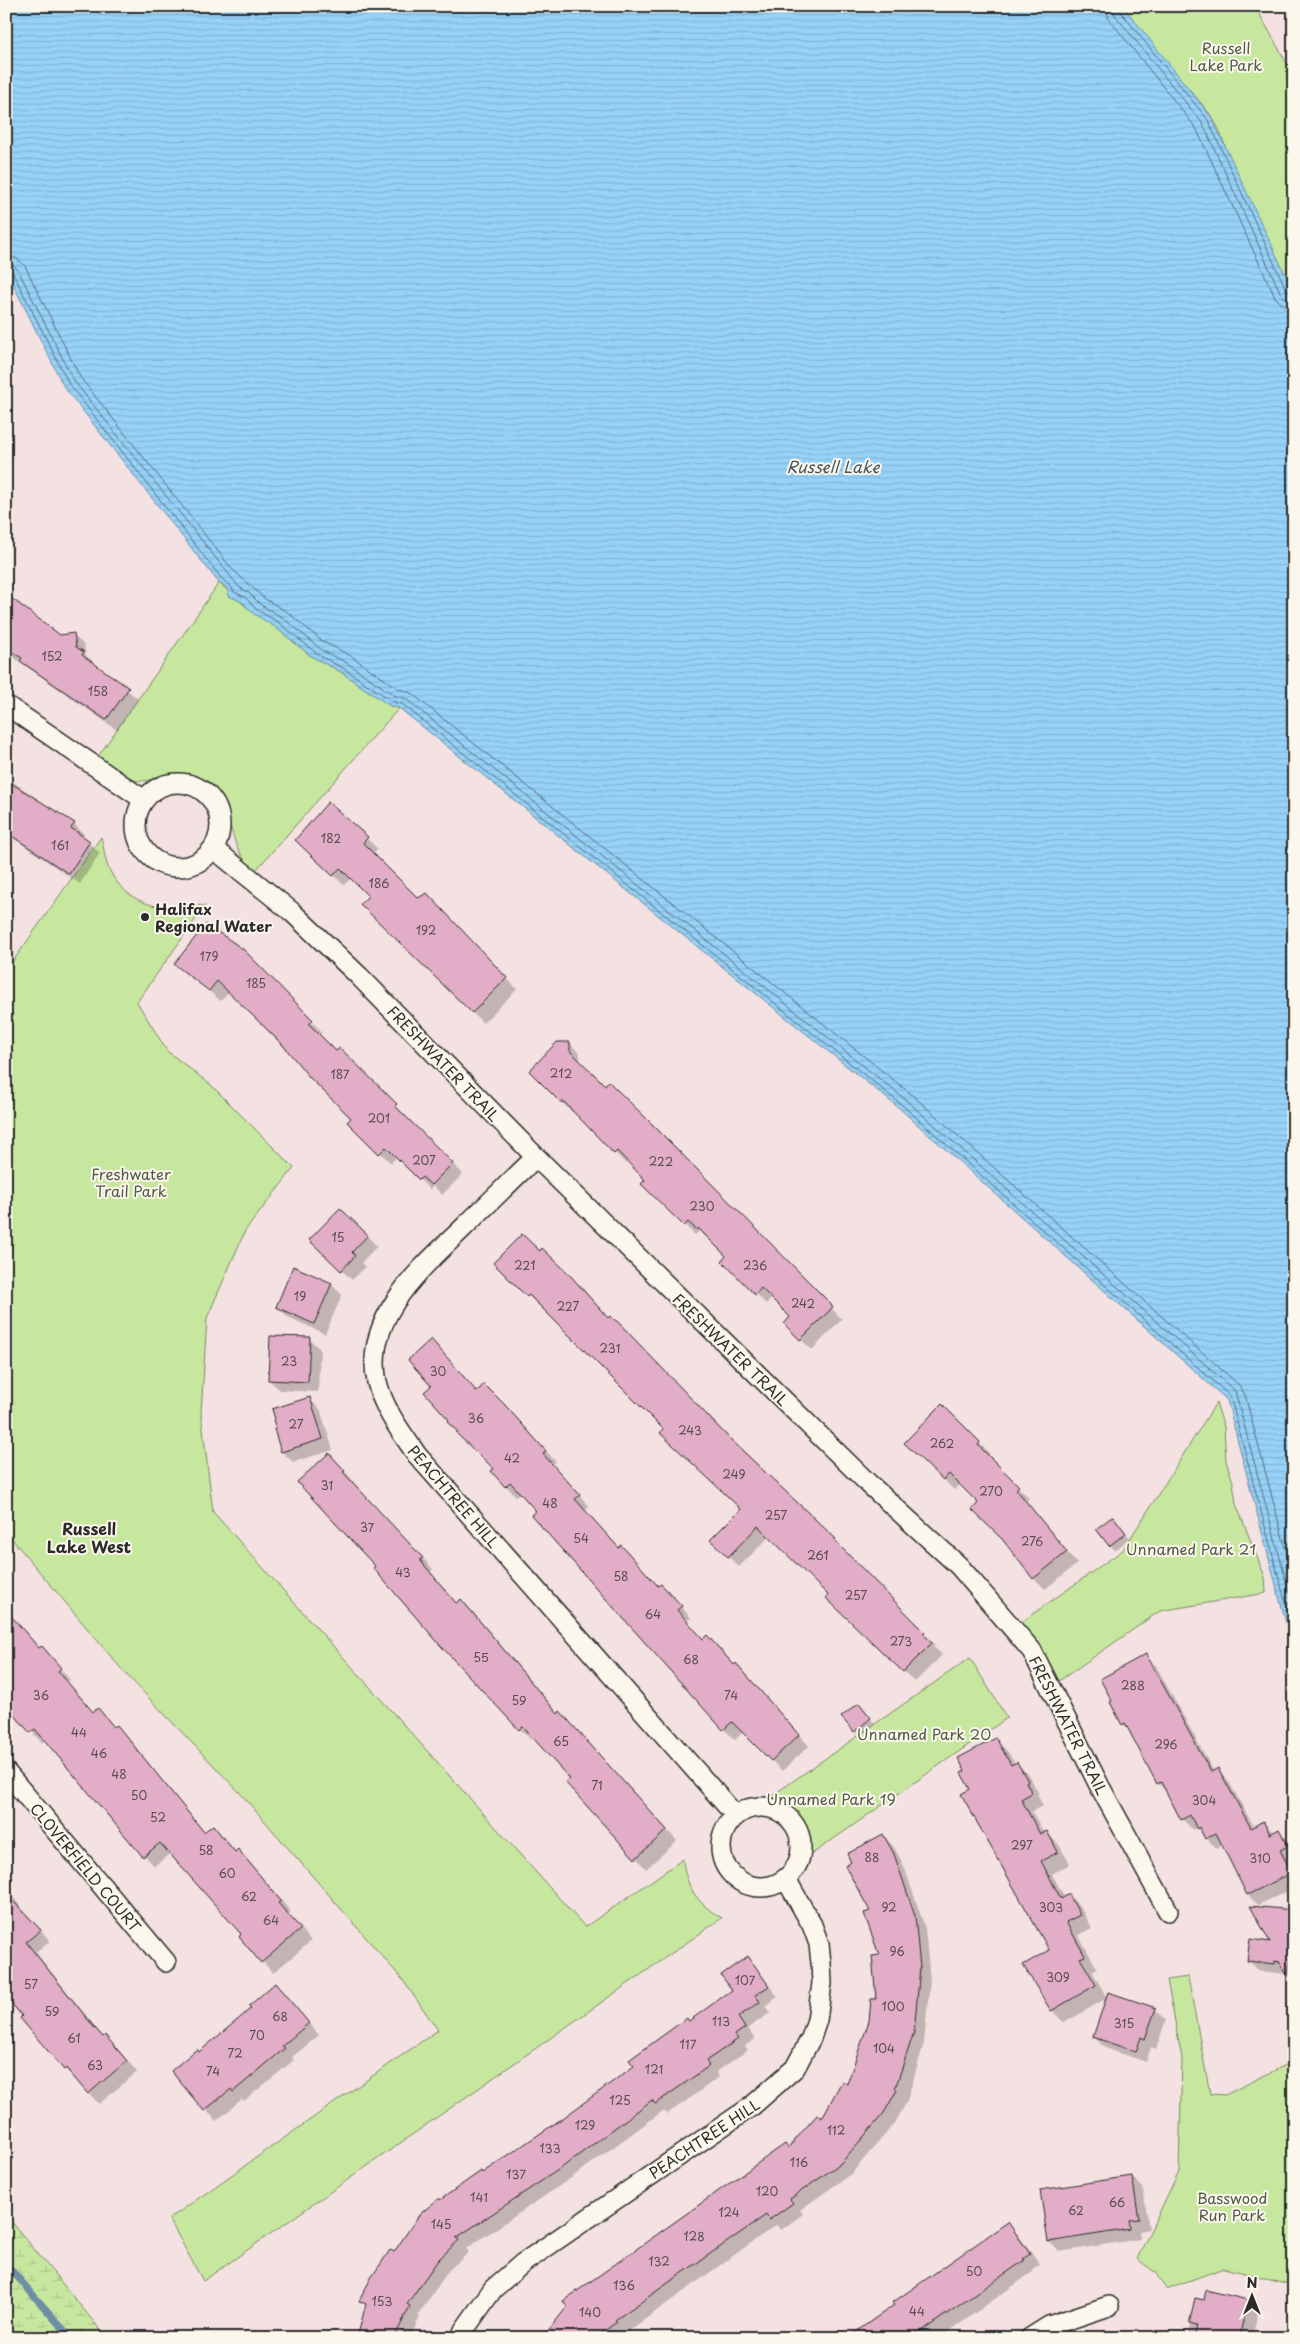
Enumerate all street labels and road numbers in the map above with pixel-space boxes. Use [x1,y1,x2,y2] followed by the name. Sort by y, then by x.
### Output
[382,1000,506,1126] street label: FRESHWATER TRAIL
[668,1287,794,1411] street label: FRESHWATER TRAIL
[403,1440,505,1552] street label: PEACHTREE HILL
[1024,1651,1114,1799] street label: FRESHWATER TRAIL
[25,1798,147,1937] street label: CLOVERFIELD COURT
[644,2092,764,2184] street label: PEACHTREE HILL

